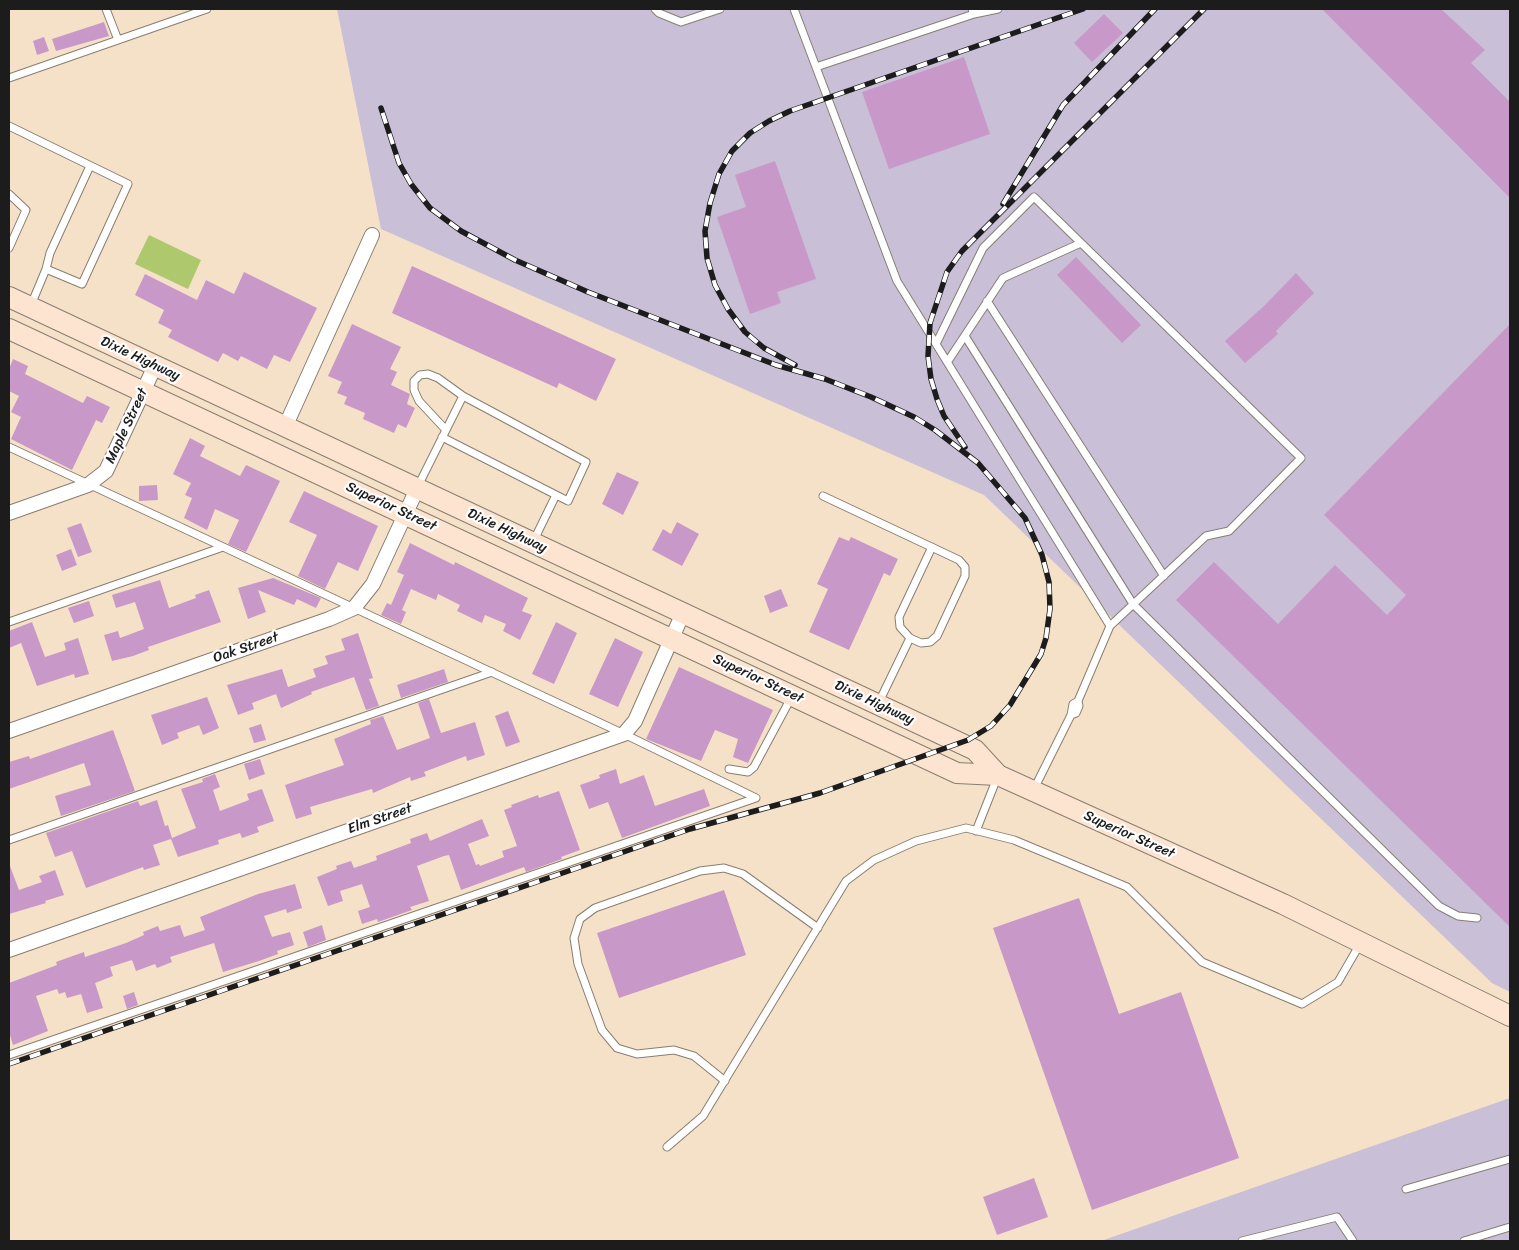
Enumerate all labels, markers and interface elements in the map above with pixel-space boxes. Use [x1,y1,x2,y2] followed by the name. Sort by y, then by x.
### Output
[98,333,182,385] street label: Dixie Highway
[102,386,152,466] street label: Maple Street
[343,479,439,535] street label: Superior Street
[465,505,549,557] street label: Dixie Highway
[211,629,281,667] street label: Oak Street
[710,651,806,707] street label: Superior Street
[832,677,916,729] street label: Dixie Highway
[346,800,414,838] street label: Elm Street
[1081,807,1177,863] street label: Superior Street

